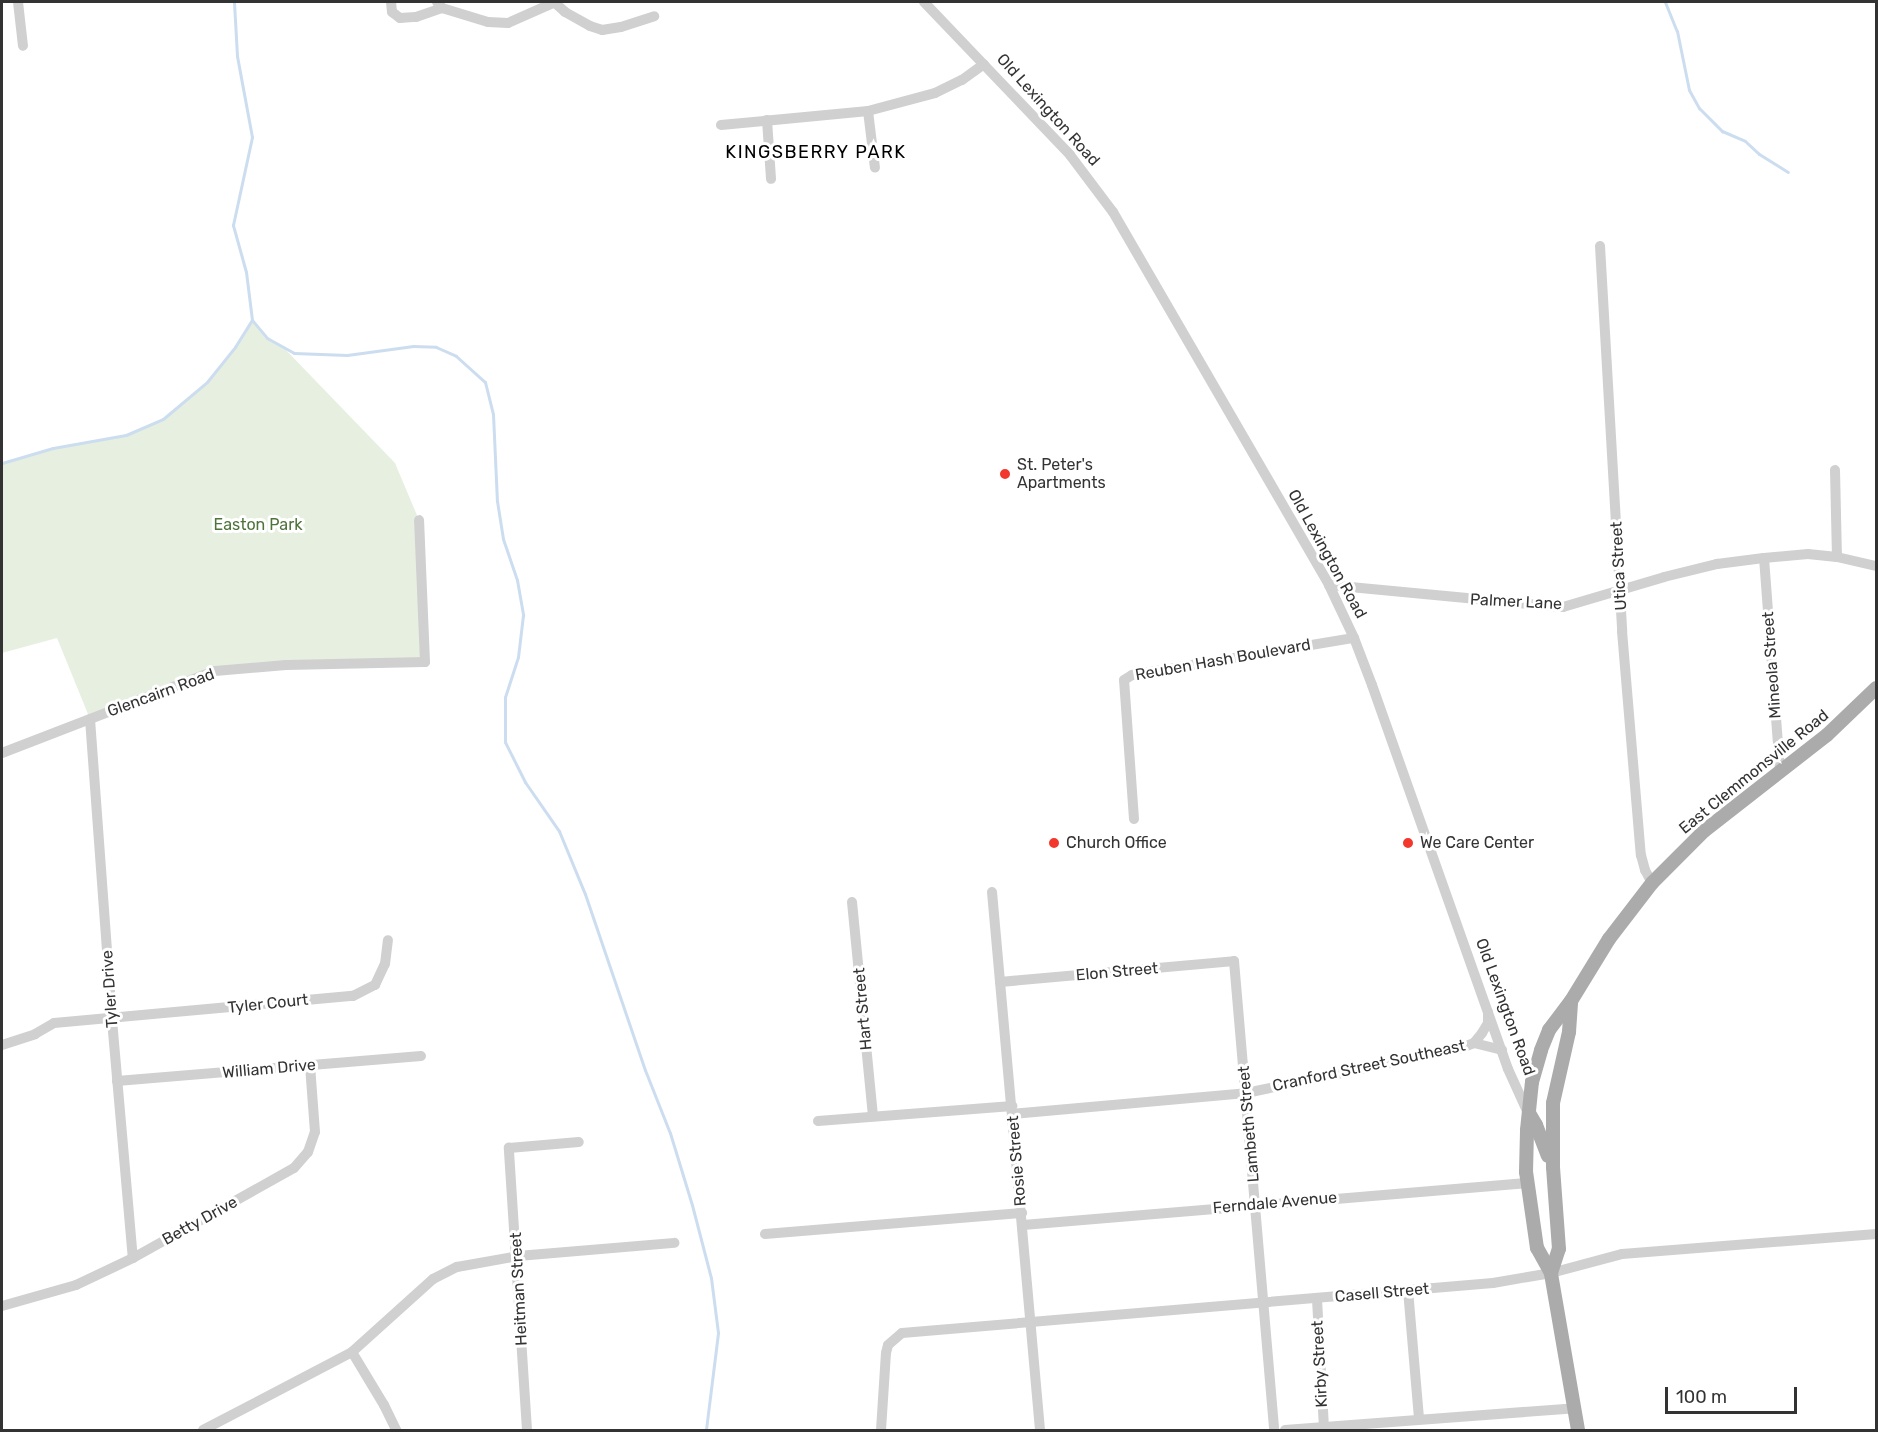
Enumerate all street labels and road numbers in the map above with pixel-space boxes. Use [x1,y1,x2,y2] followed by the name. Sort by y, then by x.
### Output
[993,50,1103,170] street label: Old Lexington Road
[1284,486,1370,622] street label: Old Lexington Road
[1607,521,1631,611] street label: Utica Street
[1469,590,1563,614] street label: Palmer Lane
[1759,611,1785,719] street label: Mineola Street
[1134,635,1312,685] street label: Reuben Hash Boulevard
[105,665,217,721] street label: Glencairn Road
[1675,706,1833,838] street label: East Clemmonsville Road
[1471,936,1539,1078] street label: Old Lexington Road
[98,949,122,1029] street label: Tyler Drive
[1075,959,1159,985] street label: Elon Street
[850,967,876,1051] street label: Hart Street
[226,990,310,1018] street label: Tyler Court
[1271,1036,1467,1096] street label: Cranford Street Southeast
[221,1055,317,1083] street label: William Drive
[1234,1065,1264,1183] street label: Lambeth Street
[1003,1115,1031,1207] street label: Rosie Street
[1212,1188,1338,1218] street label: Ferndale Avenue
[159,1192,241,1250] street label: Betty Drive
[506,1232,532,1346] street label: Heitman Street
[1334,1279,1430,1307] street label: Casell Street
[1308,1320,1332,1408] street label: Kirby Street

